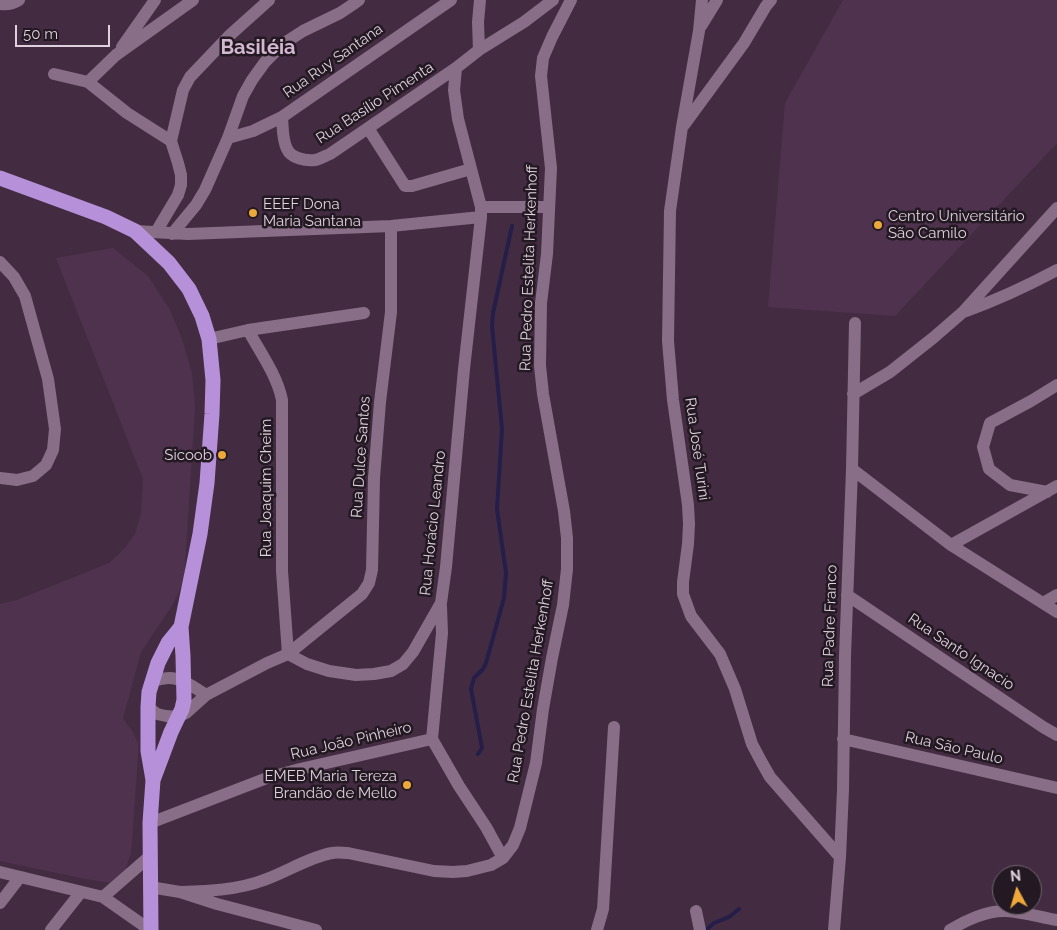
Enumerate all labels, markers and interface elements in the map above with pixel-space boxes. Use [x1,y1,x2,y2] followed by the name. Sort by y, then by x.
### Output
[18,15,112,47] scale bar
[280,20,386,102] street label: Rua Ruy Santana
[23,25,58,43] text: 50 m
[221,36,295,60] district label: Basiléia
[313,58,437,148] street label: Rua Basílio Pimenta
[516,165,542,371] street label: Rua Pedro Estelita Herkenhoff
[263,195,361,230] place label: EEEF Dona Maria Santana
[247,207,259,219] marker: EEEF Dona Maria Santana
[888,207,1025,242] place label: Centro Universitário São Camilo
[872,219,884,231] marker: Centro Universitário São Camilo
[348,395,374,519] street label: Rua Dulce Santos
[681,396,713,502] street label: Rua José Turini
[257,419,275,557] street label: Rua Joaquim Cheim
[164,446,212,464] place label: Sicoob
[216,449,228,461] marker: Sicoob
[416,450,450,596] street label: Rua Horácio Leandro
[819,564,841,688] street label: Rua Padre Franco
[504,578,558,784] street label: Rua Pedro Estelita Herkenhoff
[904,610,1018,694] street label: Rua Santo Ignacio
[289,718,413,764] street label: Rua João Pinheiro
[903,728,1005,768] street label: Rua São Paulo
[264,767,397,802] place label: EMEB Maria Tereza Brandão de Mello
[401,779,413,791] marker: EMEB Maria Tereza Brandão de Mello
[992,865,1042,915] north arrow
[1009,868,1022,885] text: N

